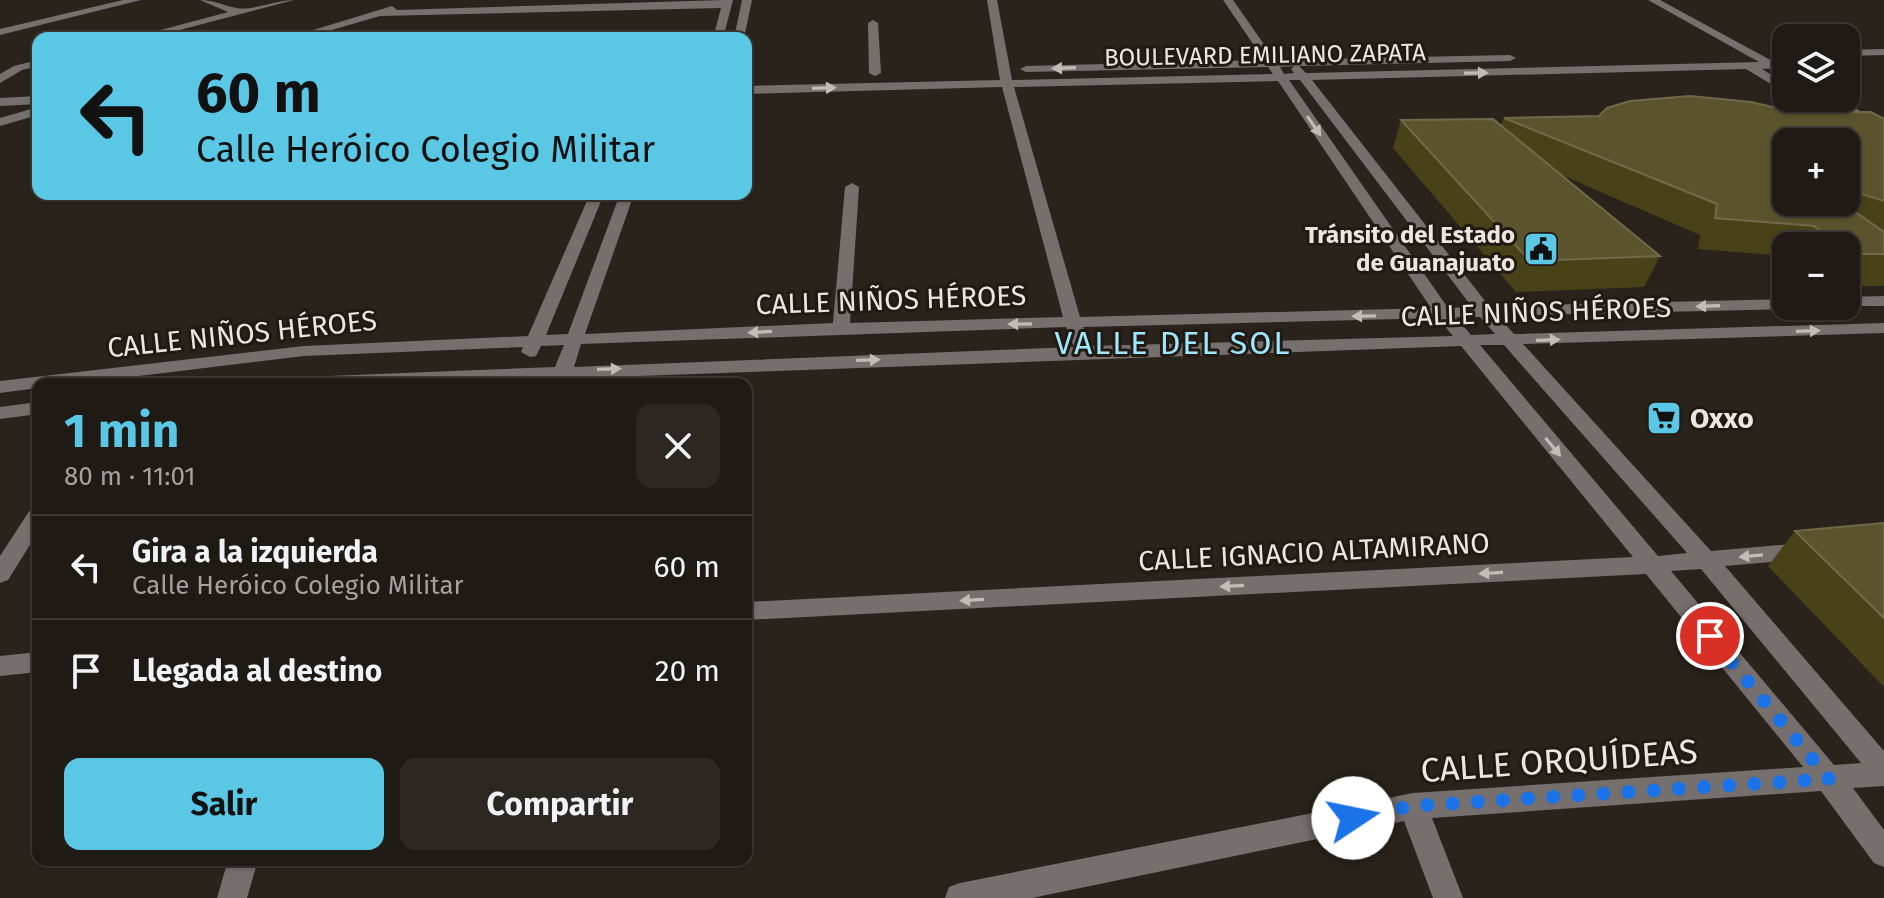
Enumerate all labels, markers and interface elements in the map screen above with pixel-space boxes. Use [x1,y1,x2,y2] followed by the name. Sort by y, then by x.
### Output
[1772,24,1860,320] map controls
[1772,24,1860,112] button: layers
[1104,38,1426,72] street label: BOULEVARD EMILIANO ZAPATA
[196,60,321,127] text: 60 m
[1051,62,1076,75] one-way arrow
[64,64,168,168] icon: left
[1464,66,1489,79] one-way arrow
[812,82,837,95] one-way arrow
[1306,115,1321,136] one-way arrow
[196,128,655,172] text: Calle Heróico Colegio Militar
[1772,128,1860,216] button: +
[1305,221,1515,277] place label: Tránsito del Estado de Guanajuato
[1522,230,1560,268] public building icon: Tránsito del Estado de Guanajuato
[1772,232,1860,320] button: −
[755,279,1027,321] street label: CALLE NIÑOS HÉROES
[1400,291,1672,333] street label: CALLE NIÑOS HÉROES
[1695,300,1720,313] one-way arrow
[106,303,378,365] street label: CALLE NIÑOS HÉROES
[1351,309,1376,322] one-way arrow
[1007,318,1032,331] one-way arrow
[1055,324,1291,362] district label: VALLE DEL SOL
[1796,324,1821,337] one-way arrow
[747,326,772,339] one-way arrow
[1536,333,1561,346] one-way arrow
[856,353,881,366] one-way arrow
[597,363,622,376] one-way arrow
[1645,399,1683,437] supermarket icon: Oxxo
[64,402,179,460] text: 1 min
[1690,402,1754,435] place label: Oxxo
[636,404,720,488] button: close
[1544,437,1561,457] one-way arrow
[64,461,196,492] text: 80 m · 11:01
[1137,526,1491,578] street label: CALLE IGNACIO ALTAMIRANO
[132,534,378,570] text: Gira a la izquierda
[64,545,108,589] icon: left
[654,549,720,585] text: 60 m
[1738,550,1763,563] one-way arrow
[1478,567,1503,580] one-way arrow
[132,570,464,601] text: Calle Heróico Colegio Militar
[1219,580,1244,593] one-way arrow
[959,593,984,606] one-way arrow
[1676,602,1744,670] pin
[1688,614,1732,658] icon: arrive
[64,649,108,693] icon: arrive
[132,653,382,689] text: Llegada al destino
[655,653,720,689] text: 20 m
[1419,731,1699,791] street label: CALLE ORQUÍDEAS
[64,758,384,850] button: Salir
[400,758,720,850] button: Compartir
[1311,776,1395,860] position arrow

